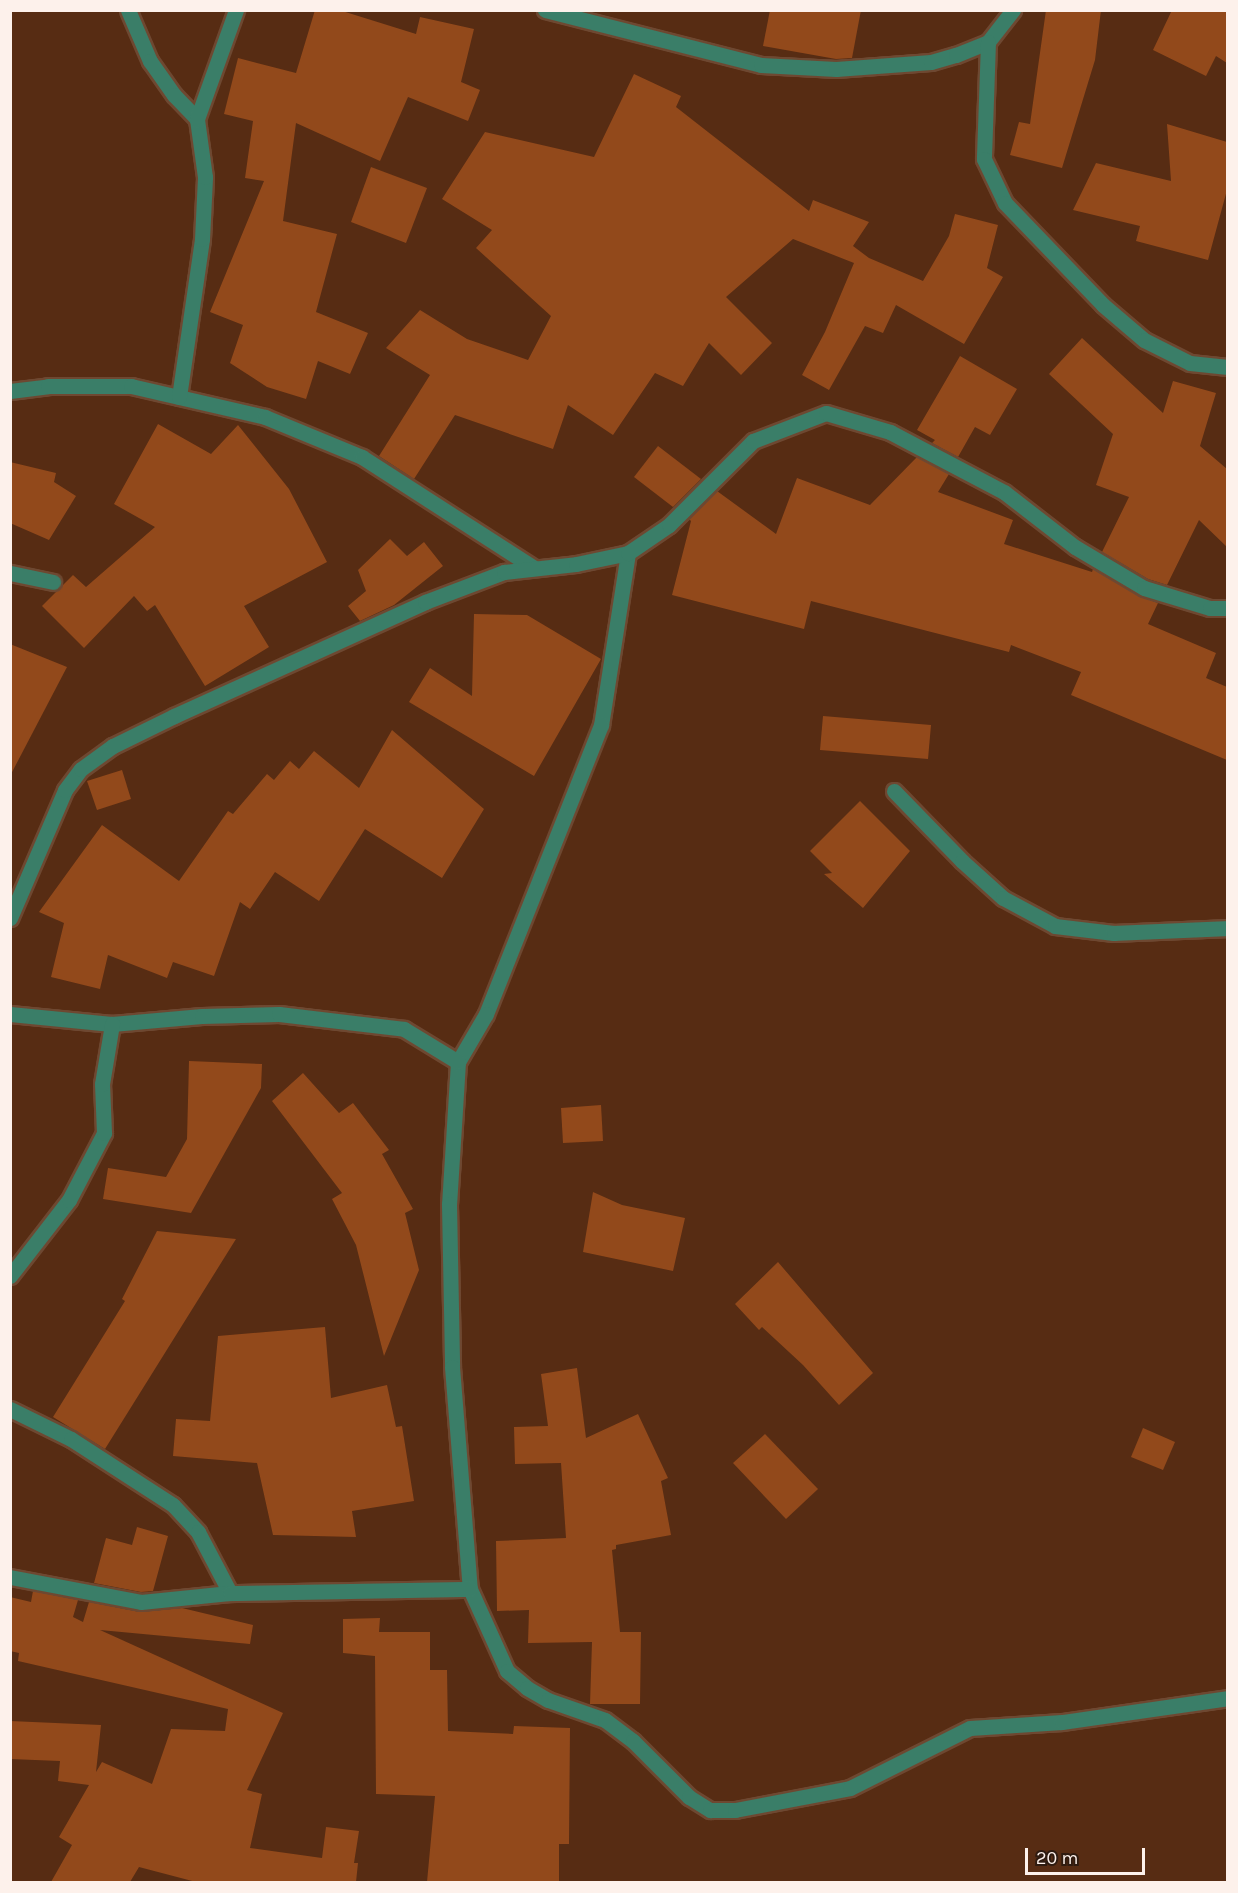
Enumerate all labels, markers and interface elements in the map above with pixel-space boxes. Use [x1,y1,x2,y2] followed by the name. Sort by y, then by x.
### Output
[1028,1836,1148,1874] scale bar
[1036,1847,1078,1869] text: 20 m

